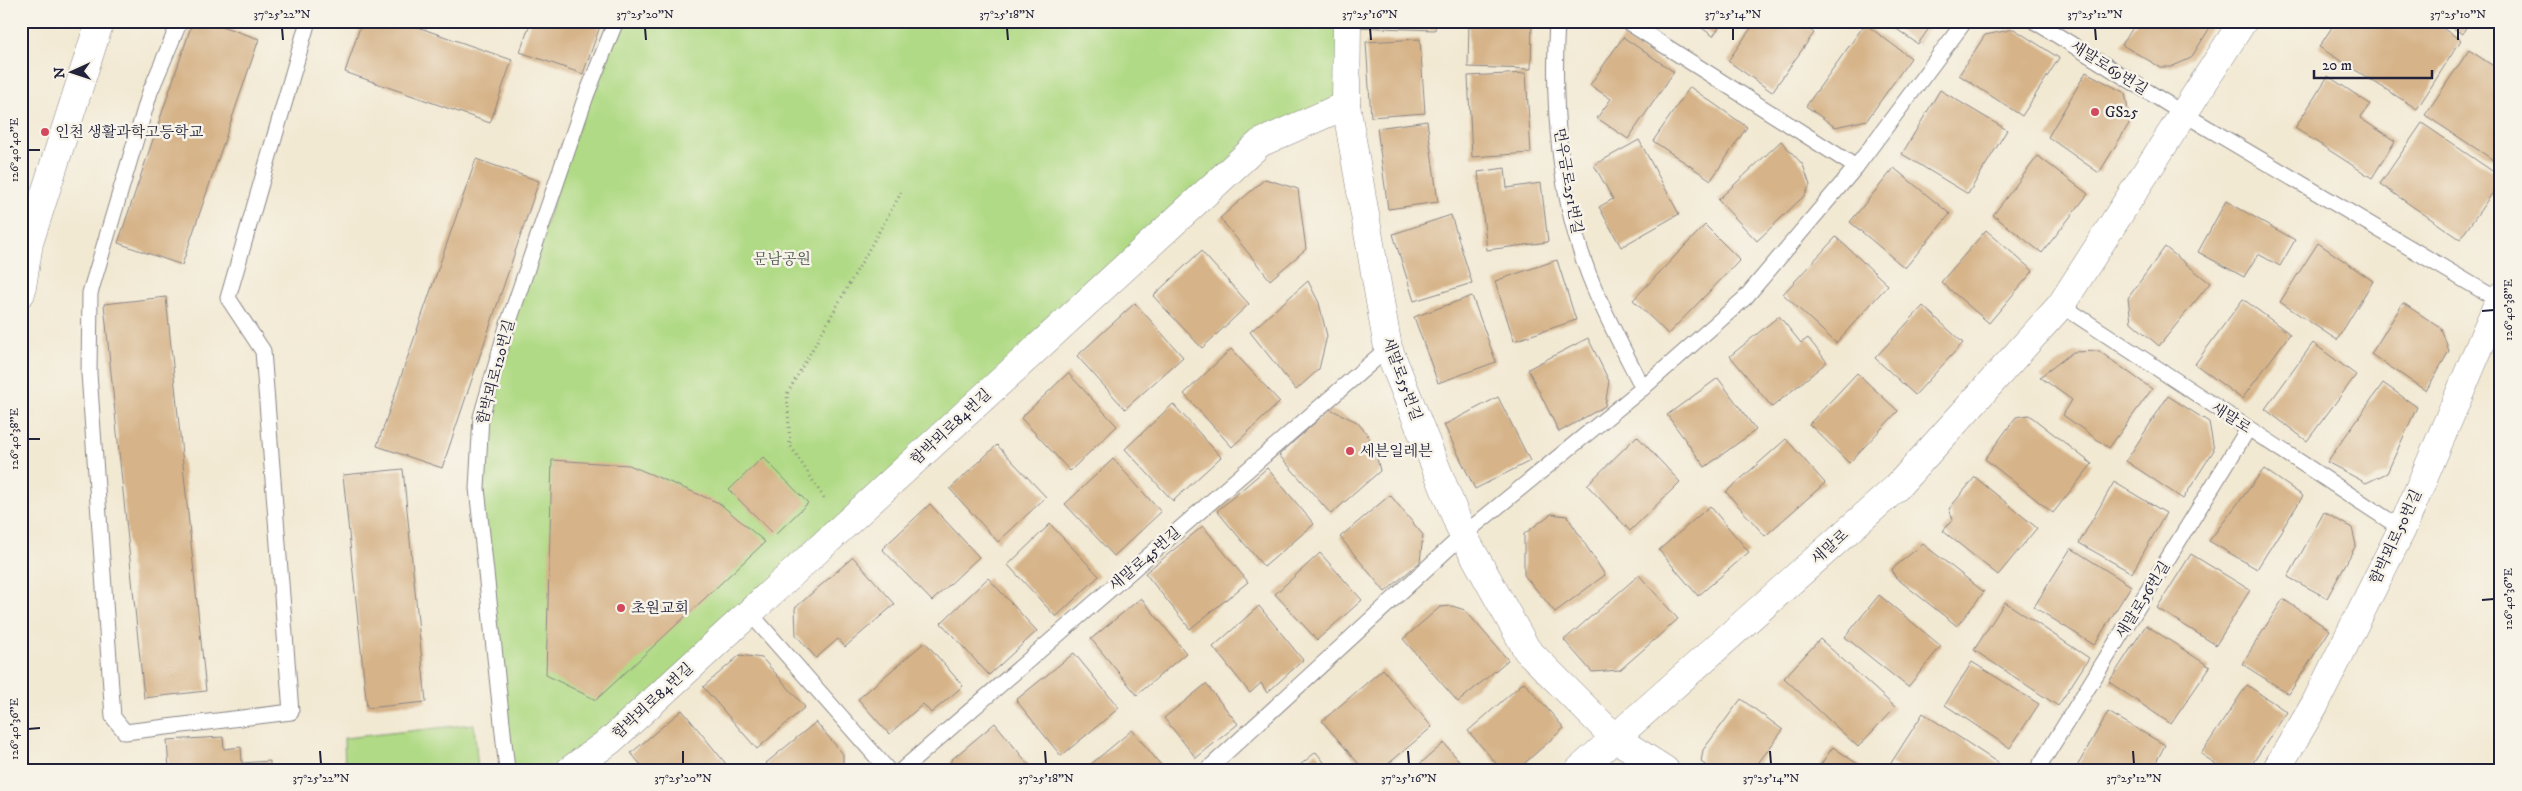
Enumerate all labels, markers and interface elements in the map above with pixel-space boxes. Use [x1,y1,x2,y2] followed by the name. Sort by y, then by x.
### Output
[253,7,311,22] text: 37°25'22"N
[616,7,674,22] text: 37°25'20"N
[979,7,1035,22] text: 37°25'18"N
[1342,7,1398,22] text: 37°25'16"N
[1705,7,1761,22] text: 37°25'14"N
[2067,7,2123,22] text: 37°25'12"N
[2430,7,2486,22] text: 37°25'10"N
[2067,37,2151,99] street label: 새말로69번길
[48,48,98,98] north arrow
[2314,48,2432,80] scale bar
[2322,56,2352,75] text: 20 m
[51,66,69,79] text: N
[2105,103,2139,122] place label: GS25
[2089,106,2101,118] marker: GS25
[7,117,22,182] text: 126°40'40"E
[55,123,204,142] place label: 인천 생활과학고등학교
[39,126,51,138] marker: 인천 생활과학고등학교
[1549,127,1587,235] street label: 먼우금로251번길
[753,250,811,269] park label: 문남공원
[2501,279,2516,341] text: 126°40'38"E
[473,317,519,427] street label: 함박뫼로120번길
[1378,335,1426,423] street label: 새말로55번길
[907,385,995,469] street label: 함박뫼로84번길
[2208,398,2255,438] street label: 새말로
[7,408,22,470] text: 126°40'38"E
[1360,442,1433,461] place label: 세븐일레븐
[1344,445,1356,457] marker: 세븐일레븐
[2366,487,2426,587] street label: 함박뫼로50번길
[1105,523,1185,595] street label: 새말로45번길
[1807,525,1853,569] street label: 새말로
[2112,558,2174,642] street label: 새말로56번길
[2501,567,2516,630] text: 126°40'36"E
[631,599,689,618] place label: 초원교회
[615,602,627,614] marker: 초원교회
[609,659,697,743] street label: 함박뫼로84번길
[7,697,22,760] text: 126°40'36"E
[292,771,350,786] text: 37°25'22"N
[654,771,712,786] text: 37°25'20"N
[1018,771,1074,786] text: 37°25'18"N
[1381,771,1437,786] text: 37°25'16"N
[1743,771,1799,786] text: 37°25'14"N
[2106,771,2162,786] text: 37°25'12"N

